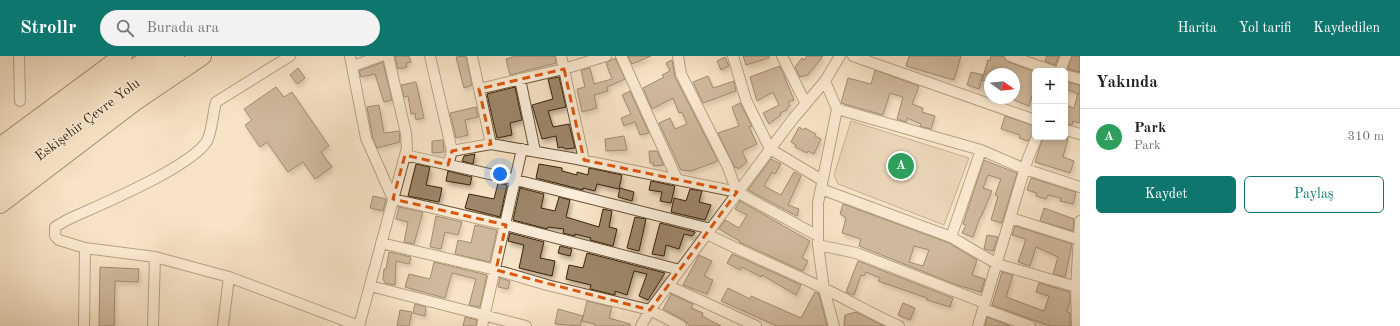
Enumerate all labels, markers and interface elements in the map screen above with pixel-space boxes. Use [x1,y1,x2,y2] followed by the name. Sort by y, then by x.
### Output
[100,10,380,46] search box
[114,17,136,39] icon: search
[20,19,76,38] text: Strollr
[146,21,219,36] text: Burada ara
[1177,21,1217,35] text: Harita
[1239,21,1291,35] text: Yol tarifi
[1313,21,1380,35] text: Kaydedilen
[984,68,1020,104] north arrow
[1032,68,1068,140] map controls
[1032,68,1068,104] button: +
[1096,74,1158,91] text: Yakında
[33,76,143,164] street label: Eskişehir Çevre Yolu
[1032,104,1068,140] button: −
[1134,121,1166,136] text: Park
[1104,130,1114,143] text: A
[1347,130,1384,143] text: 310 m
[1134,139,1161,152] text: Park
[888,151,914,181] pin: A
[490,164,510,184] your location
[1096,176,1236,213] button: Kaydet
[1244,176,1384,213] button: Paylaş

